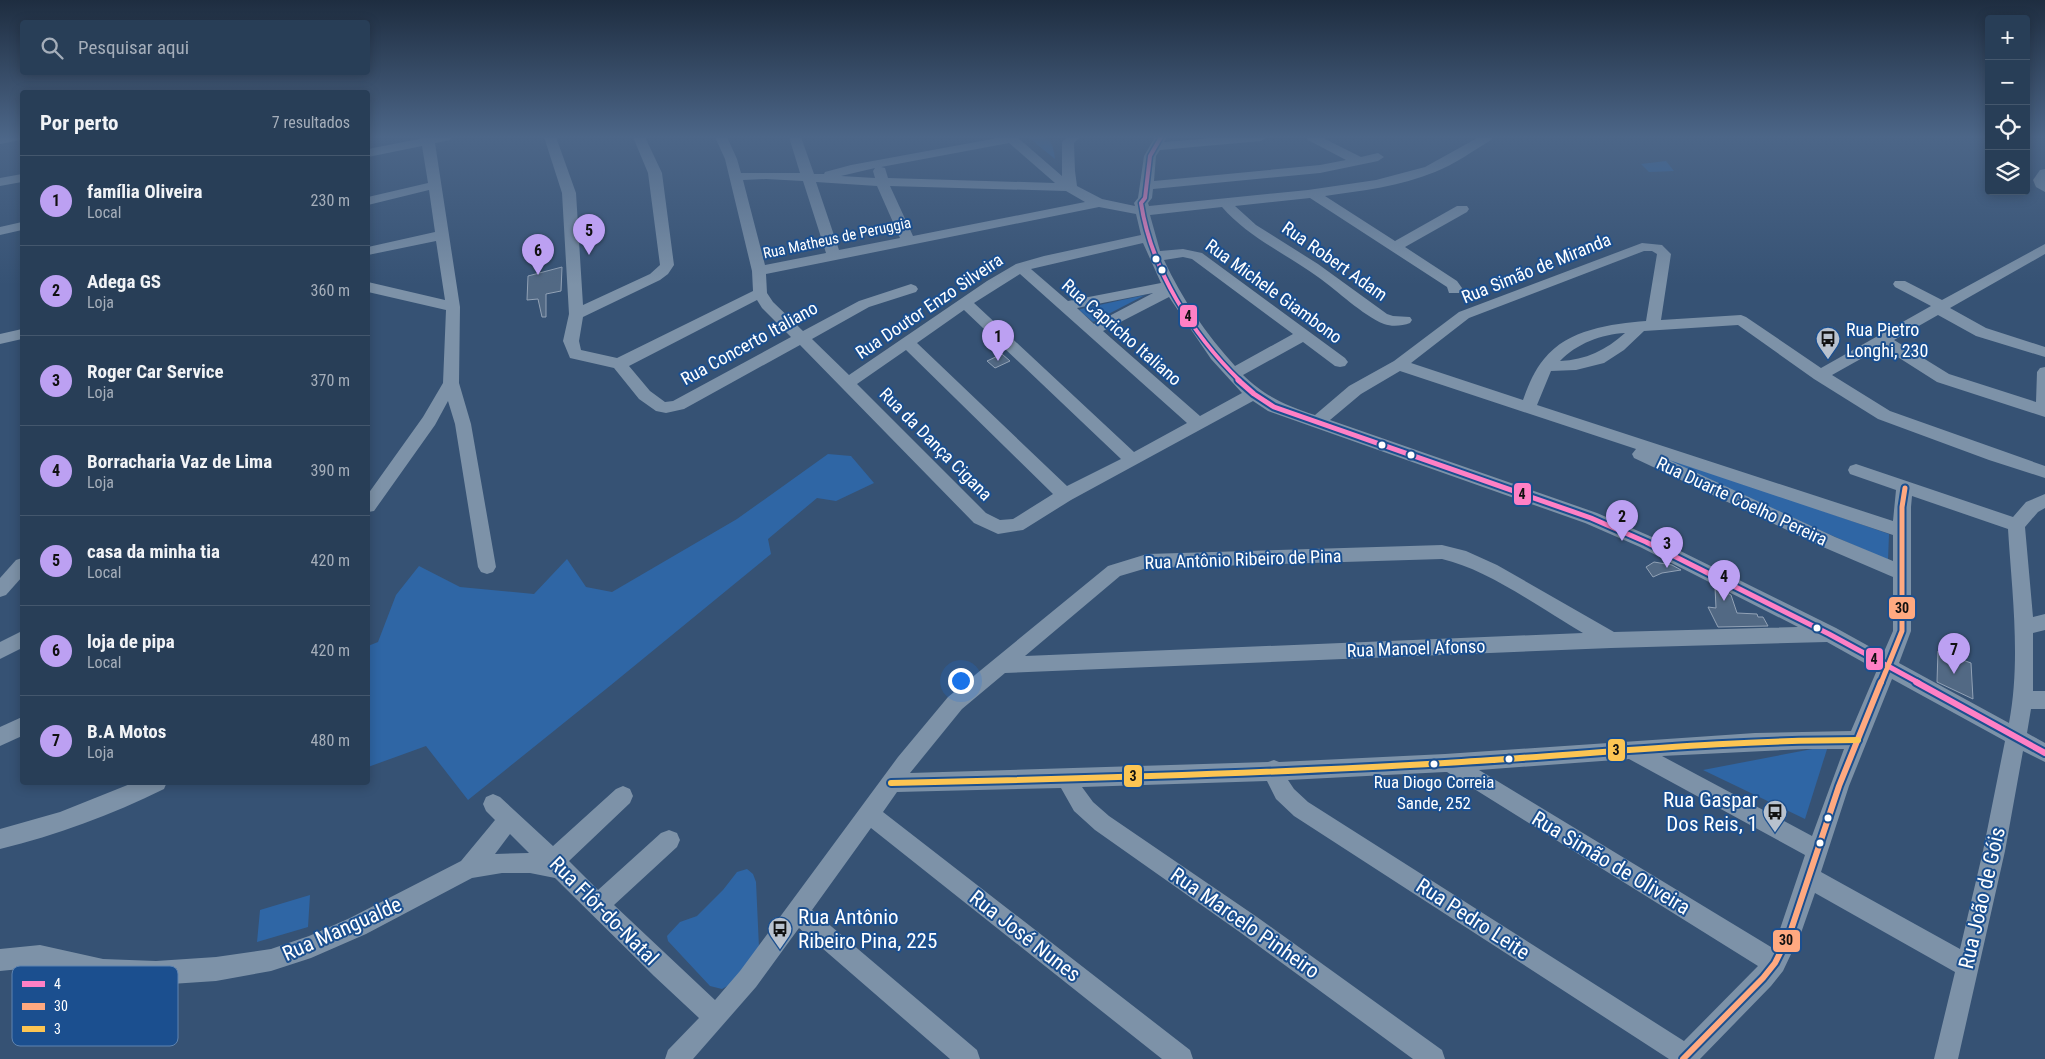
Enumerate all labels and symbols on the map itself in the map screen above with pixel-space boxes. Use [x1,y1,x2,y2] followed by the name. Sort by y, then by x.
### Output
[761,213,913,263] street label: Rua Matheus de Peruggia
[573,214,605,255] pin: 5
[1278,217,1392,305] street label: Rua Robert Adam
[1458,228,1614,308] street label: Rua Simão de Miranda
[522,234,554,275] pin: 6
[1202,234,1346,348] street label: Rua Michele Giambono
[851,249,1007,363] street label: Rua Doutor Enzo Silveira
[1151,254,1161,264] unlabelled marker
[1157,265,1167,275] unlabelled marker
[1058,274,1186,390] street label: Rua Capricho Italiano
[677,297,821,389] street label: Rua Concerto Italiano
[1179,304,1198,328] line badge: 4
[1184,308,1192,324] text: 4
[1846,319,1928,361] place label: Rua Pietro Longhi, 230
[982,320,1014,361] pin: 1
[1815,326,1841,360] bus stop icon: Rua Pietro Longhi, 230
[875,383,997,505] street label: Rua da Dança Cigana
[1377,440,1387,450] unlabelled marker
[1406,450,1416,460] unlabelled marker
[1653,452,1831,550] street label: Rua Duarte Coelho Pereira
[1513,482,1532,506] line badge: 4
[1518,486,1526,502] text: 4
[1606,500,1638,541] pin: 2
[1651,527,1683,568] pin: 3
[1144,545,1342,573] street label: Rua Antônio Ribeiro de Pina
[1708,560,1740,601] pin: 4
[1888,596,1916,620] line badge: 30
[1895,600,1909,616] text: 30
[1812,623,1822,633] unlabelled marker
[1938,633,1970,674] pin: 7
[1346,635,1486,661] street label: Rua Manoel Afonso
[1865,647,1884,671] line badge: 4
[1870,651,1878,667] text: 4
[948,668,974,694] your location
[1607,738,1626,762] line badge: 3
[1612,742,1620,758] text: 3
[1504,754,1514,764] unlabelled marker
[1429,759,1439,769] marker: Rua Diogo Correia Sande, 252
[1123,764,1143,788] line badge: 3
[1129,768,1137,784] text: 3
[1374,772,1494,813] place label: Rua Diogo Correia Sande, 252
[1663,788,1758,836] place label: Rua Gaspar Dos Reis, 1
[1762,799,1788,833] bus stop icon: Rua Gaspar Dos Reis, 1
[1528,806,1694,920] street label: Rua Simão de Oliveira
[1823,813,1833,823] unlabelled marker
[1954,825,2010,971] street label: Rua João de Góis
[1815,838,1825,848] unlabelled marker
[545,852,663,970] street label: Rua Flôr-do-Natal
[1166,863,1324,983] street label: Rua Marcelo Pinheiro
[1412,873,1534,965] street label: Rua Pedro Leite
[965,885,1085,987] street label: Rua José Nunes
[279,892,405,966] street label: Rua Mangualde
[798,905,937,953] place label: Rua Antônio Ribeiro Pina, 225
[767,916,793,950] bus stop icon: Rua Antônio Ribeiro Pina, 225
[1772,929,1801,953] line badge: 30
[1779,932,1793,948] text: 30
[12,966,178,1046] legend
[54,976,61,992] text: 4
[54,998,68,1014] text: 30
[54,1021,61,1037] text: 3

